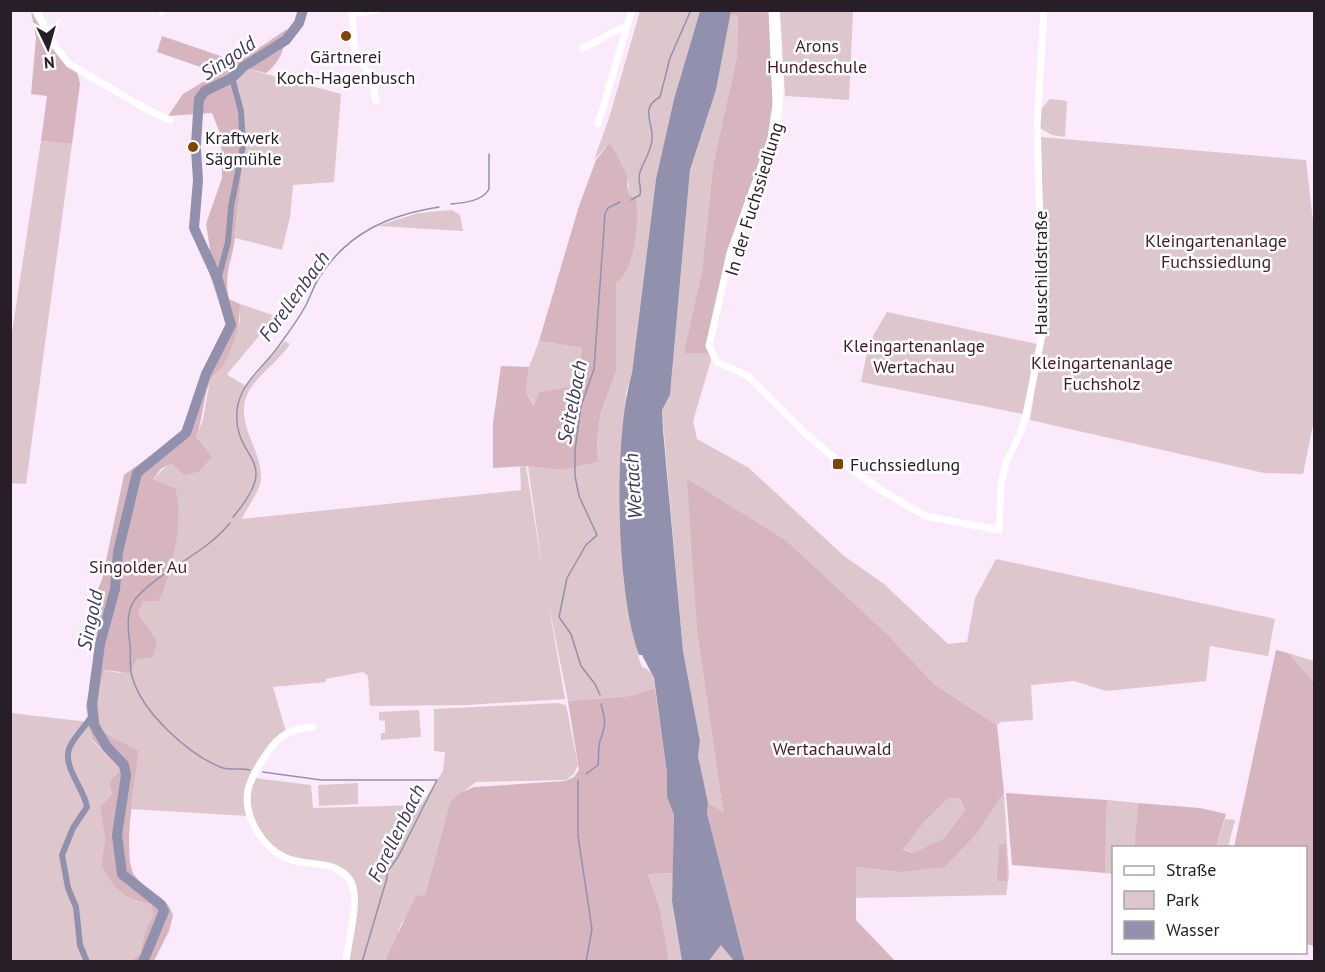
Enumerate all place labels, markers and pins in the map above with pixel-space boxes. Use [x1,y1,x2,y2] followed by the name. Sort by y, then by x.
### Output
[339,29,353,43] marker: Gärtnerei Koch-Hagenbusch
[277,45,415,89] place label: Gärtnerei Koch-Hagenbusch
[205,126,282,170] place label: Kraftwerk Sägmühle
[186,140,200,154] marker: Kraftwerk Sägmühle
[850,453,960,476] place label: Fuchssiedlung
[831,457,845,471] marker: Fuchssiedlung

